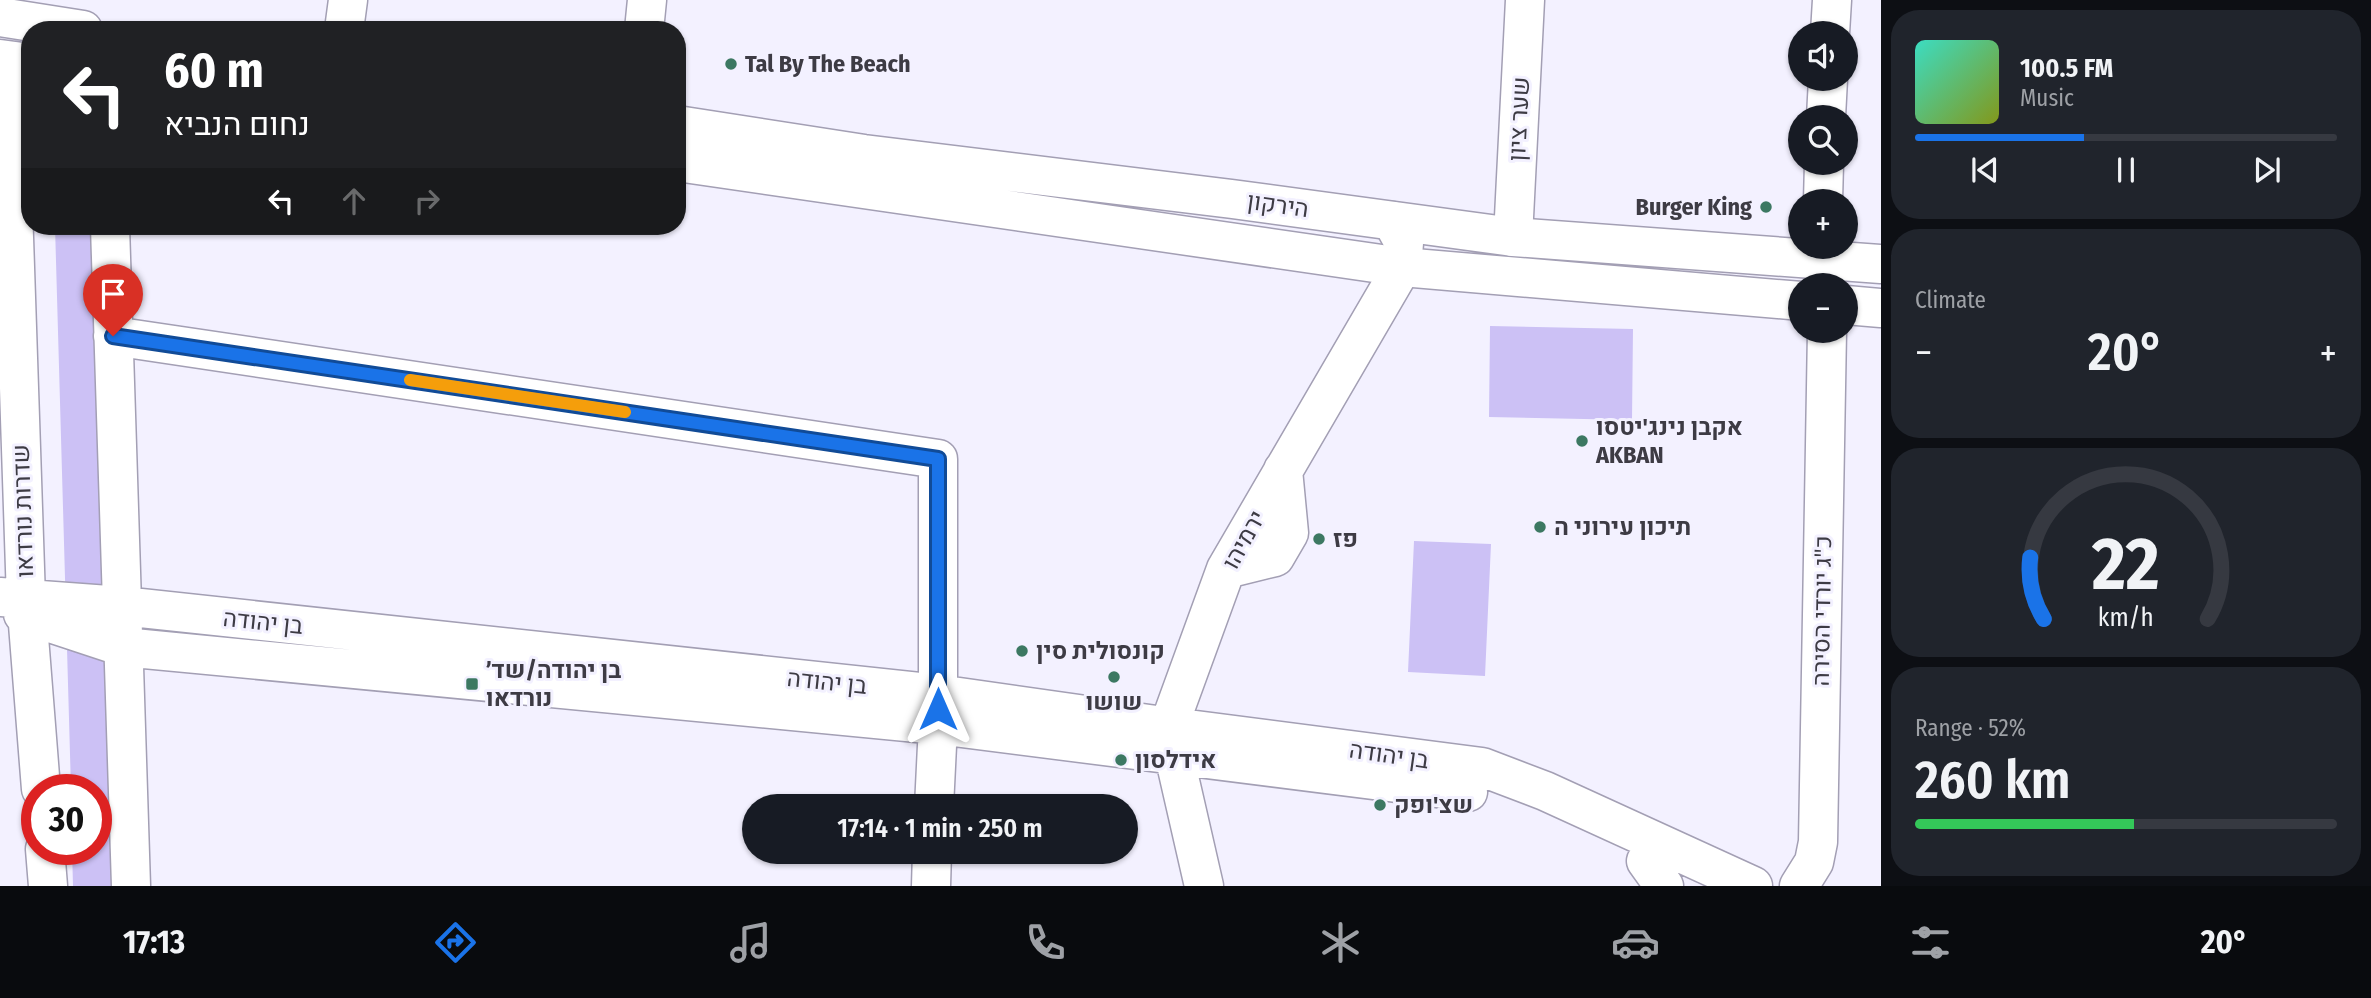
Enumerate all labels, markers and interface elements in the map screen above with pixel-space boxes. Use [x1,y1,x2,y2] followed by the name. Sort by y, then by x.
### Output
[1788,21,1858,343] map controls
[1788,21,1858,91] button: sound
[164,41,264,100] text: 60 m
[49,49,140,140] icon: left
[745,50,910,78] place label: Tal By The Beach
[2020,53,2113,84] text: 100.5 FM
[723,56,739,72] marker: Tal By The Beach
[1503,76,1535,162] street label: שער ציון
[2020,84,2074,112] text: Music
[164,105,310,143] text: נחום הנביא
[1788,105,1858,175] button: search
[1966,151,2004,189] icon: previous
[2107,151,2145,189] icon: pause
[2248,151,2286,189] icon: next
[262,182,300,220] icon: left
[335,182,373,220] icon: ahead
[408,182,446,220] icon: right
[1245,187,1311,223] street label: הירקון
[1788,189,1858,259] button: +
[1636,193,1752,221] place label: Burger King
[1758,199,1774,215] marker: Burger King
[83,264,143,336] pin
[1788,273,1858,343] button: −
[94,275,132,313] icon: arrive
[1915,286,1986,314] text: Climate
[2088,321,2164,384] text: 20°
[1915,330,1932,376] text: −
[2320,330,2337,376] text: +
[1595,413,1743,469] place label: אקבן נינג'יטסו AKBAN
[1574,433,1590,449] marker: אקבן נינג'יטסו AKBAN
[7,444,39,578] street label: שדרות נורדאו
[1217,506,1271,574] street label: ירמיהו
[1554,513,1691,541] place label: תיכון עירוני ה
[1532,519,1548,535] marker: תיכון עירוני ה
[2091,521,2160,608] text: 22
[1333,525,1358,553] place label: פז
[1311,531,1327,547] marker: פז
[1807,535,1837,687] street label: כ"ג יורדי הסירה
[2098,602,2154,632] text: km/h
[222,604,305,640] street label: בן יהודה
[1036,637,1165,665] place label: קונסולית סין
[1014,643,1030,659] marker: קונסולית סין
[486,656,621,712] place label: בן יהודה/שד׳ נורדאו
[786,664,869,700] street label: בן יהודה
[1106,669,1122,685] marker: שושו
[901,672,975,746] position arrow
[464,676,480,692] marker: בן יהודה/שד׳ נורדאו
[1086,688,1142,716] place label: שושו
[1915,714,2026,742] text: Range · 52%
[1347,736,1431,774] street label: בן יהודה
[1135,746,1216,774] place label: אידלסון
[1915,749,2071,812] text: 260 km
[1113,752,1129,768] marker: אידלסון
[21,774,112,865] speed limit sign: 30
[1394,791,1473,819] place label: שצ'ופק
[1372,797,1388,813] marker: שצ'ופק
[837,813,1043,844] text: 17:14 · 1 min · 250 m
[431,918,480,967] icon: directions
[726,918,775,967] icon: music
[1021,918,1070,967] icon: phone
[1316,918,1365,967] icon: climate
[1611,918,1660,967] icon: car
[1906,918,1955,967] icon: filters
[123,923,185,961] text: 17:13
[2201,923,2248,961] text: 20°

